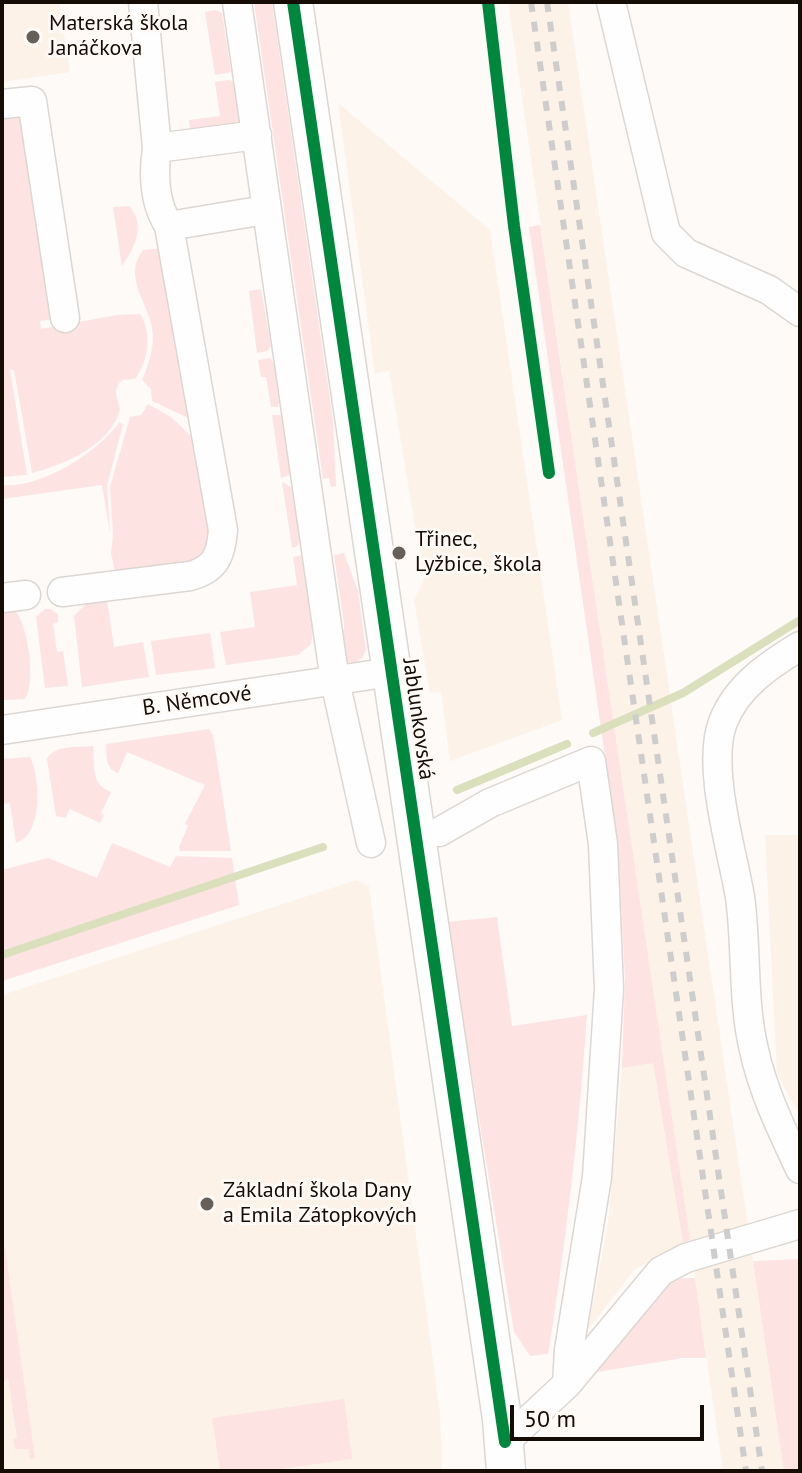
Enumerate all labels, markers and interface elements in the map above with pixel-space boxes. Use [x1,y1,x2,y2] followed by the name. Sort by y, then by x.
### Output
[49,11,188,62] place label: Materská škola Janáčkova
[24,28,42,46] marker: Materská škola Janáčkova
[415,527,542,578] place label: Třinec, Lyžbice, škola
[390,544,408,562] marker: Třinec, Lyžbice, škola
[396,656,440,782] street label: Jablunkovská
[141,680,253,722] street label: B. Němcové
[223,1178,417,1230] place label: Základní škola Dany a Emila Zátopkových
[198,1195,216,1213] marker: Základní škola Dany a Emila Zátopkových
[514,1389,708,1439] scale bar
[524,1403,576,1434] text: 50 m

